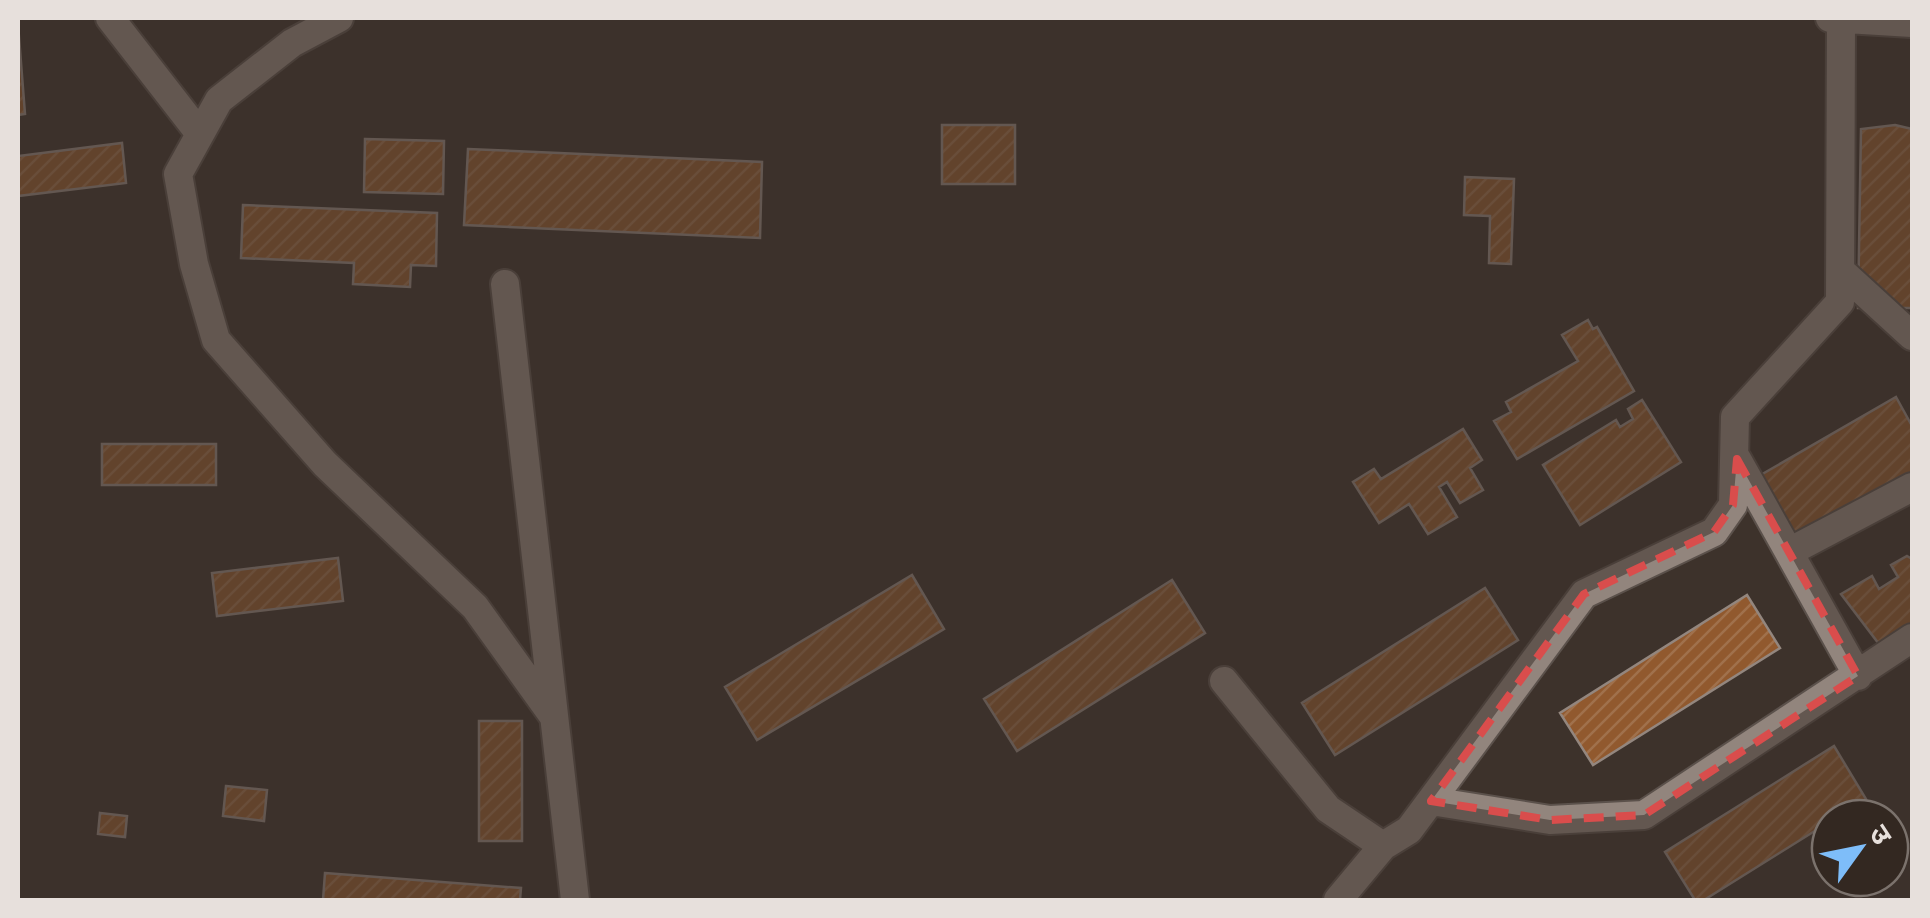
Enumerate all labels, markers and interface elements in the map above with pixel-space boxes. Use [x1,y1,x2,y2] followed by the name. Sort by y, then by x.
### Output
[1810,798,1910,898] north arrow
[1863,819,1898,850] text: उ

